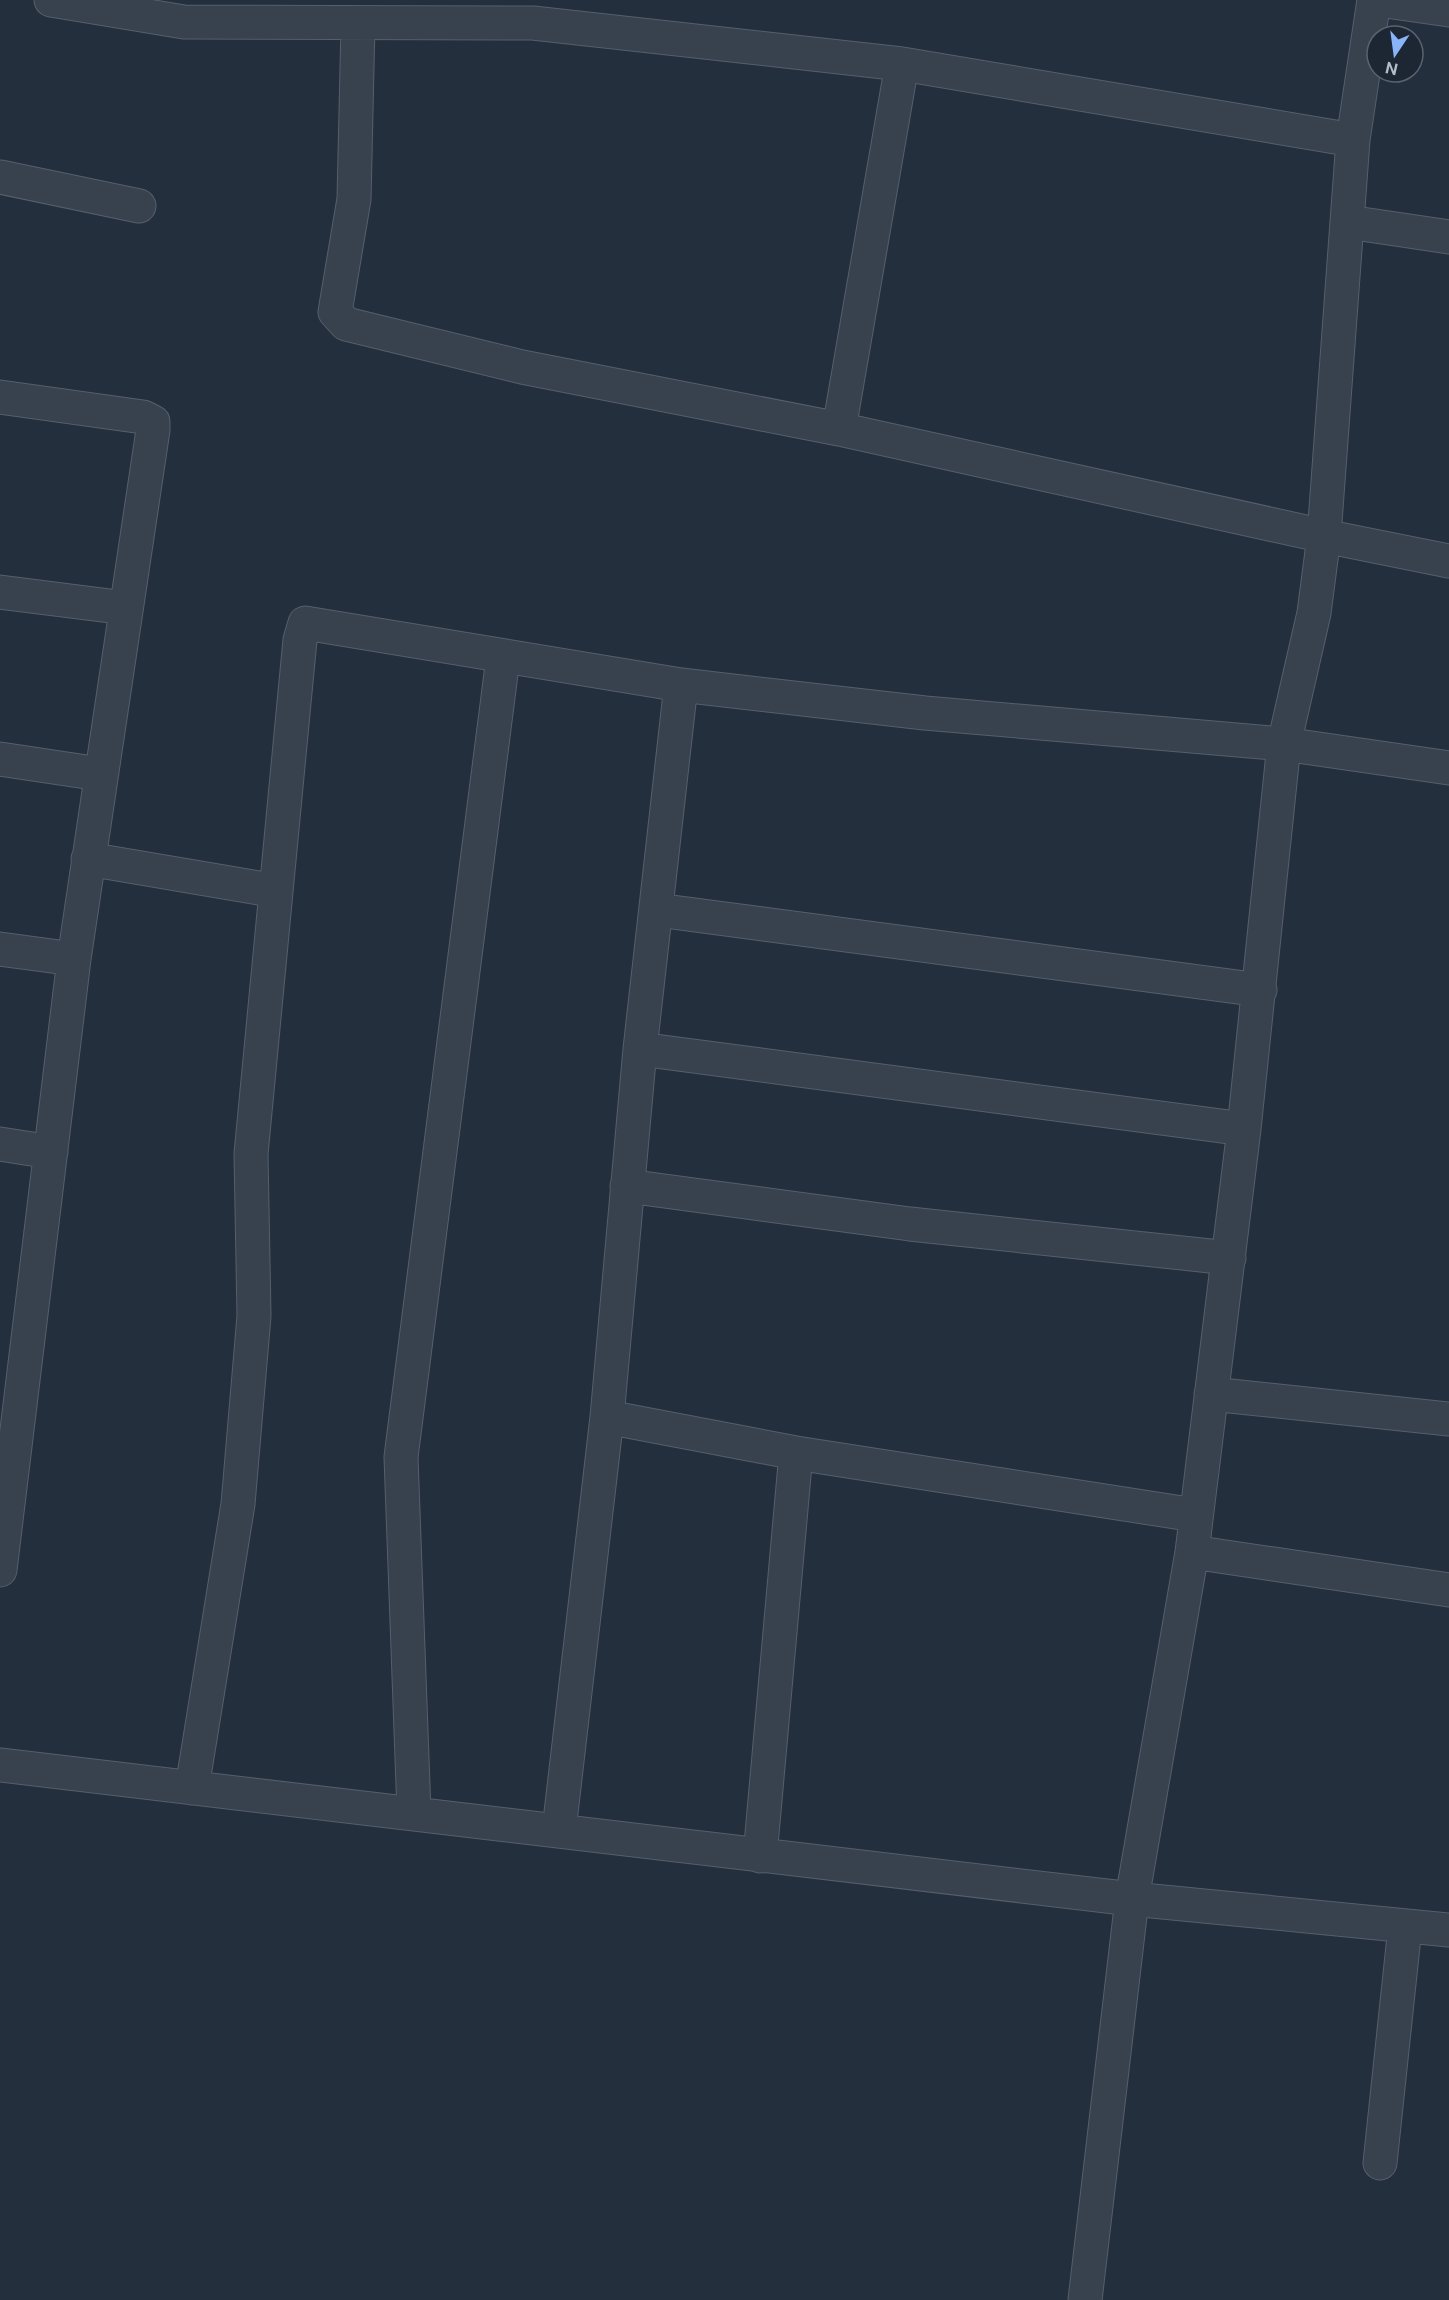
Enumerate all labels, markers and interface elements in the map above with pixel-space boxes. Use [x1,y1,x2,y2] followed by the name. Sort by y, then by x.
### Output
[1365,24,1425,84] north arrow
[1384,57,1400,79] text: N

